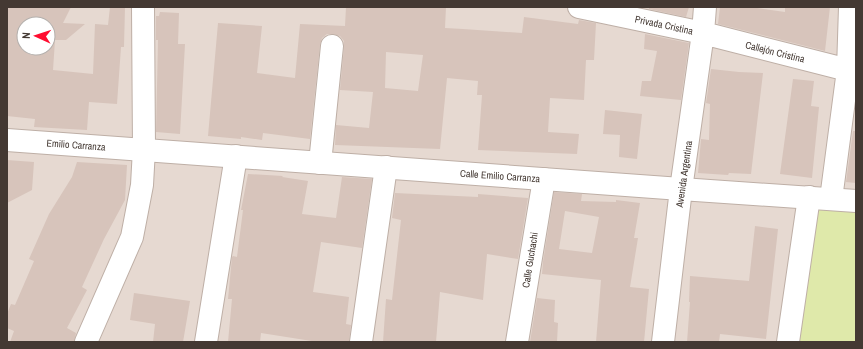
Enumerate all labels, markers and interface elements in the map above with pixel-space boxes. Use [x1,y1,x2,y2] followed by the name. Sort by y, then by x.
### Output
[634,12,695,38] street label: Privada Cristina
[16,16,56,56] north arrow
[19,32,33,39] text: N
[744,38,806,66] street label: Callejón Cristina
[46,136,106,154] street label: Emilio Carranza
[673,139,695,209] street label: Avenida Argentina
[460,167,541,185] street label: Calle Emilio Carranza
[519,231,541,289] street label: Calle Guchachi

